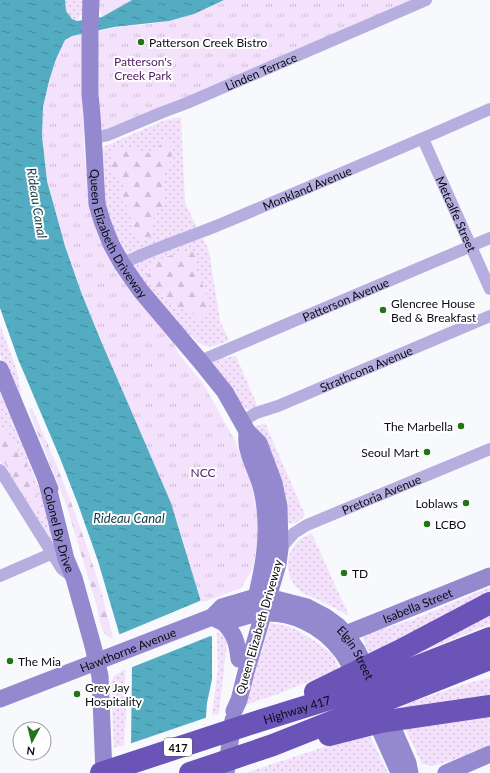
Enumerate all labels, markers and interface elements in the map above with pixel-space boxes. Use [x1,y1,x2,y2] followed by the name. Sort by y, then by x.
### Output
[149,35,268,50] place label: Patterson Creek Bistro
[136,37,146,47] marker: Patterson Creek Bistro
[223,49,299,93] street label: Linden Terrace
[114,54,173,83] park label: Patterson's Creek Park
[260,162,354,213] street label: Monkland Avenue
[24,167,50,240] water label: Rideau Canal
[88,168,151,301] street label: Queen Elizabeth Driveway
[433,174,480,255] street label: Metcalfe Street
[300,274,391,324] street label: Patterson Avenue
[391,296,477,325] place label: Glencree House Bed & Breakfast
[378,305,388,315] marker: Glencree House Bed & Breakfast
[317,342,415,395] street label: Strathcona Avenue
[384,419,453,434] place label: The Marbella
[456,421,466,431] marker: The Marbella
[361,445,420,460] place label: Seoul Mart
[422,447,432,457] marker: Seoul Mart
[190,465,216,480] park label: NCC
[340,471,423,517] street label: Pretoria Avenue
[41,485,78,575] street label: Colonel By Drive
[415,496,458,511] place label: Loblaws
[461,498,471,508] marker: Loblaws
[93,510,165,526] water label: Rideau Canal
[435,517,467,532] place label: LCBO
[422,519,432,529] marker: LCBO
[233,557,286,696] street label: Queen Elizabeth Driveway
[352,566,368,581] place label: TD
[339,568,349,578] marker: TD
[380,584,455,626] street label: Isabella Street
[334,622,378,683] street label: Elgin Street
[77,624,178,675] street label: Hawthorne Avenue
[18,654,61,669] place label: The Mia
[5,656,15,666] marker: The Mia
[85,680,143,709] place label: Grey Jay Hospitality
[72,689,82,699] marker: Grey Jay Hospitality
[261,692,333,727] street label: Highway 417
[12,721,52,761] north arrow
[164,738,192,756] road number: 417
[26,744,36,758] text: N

